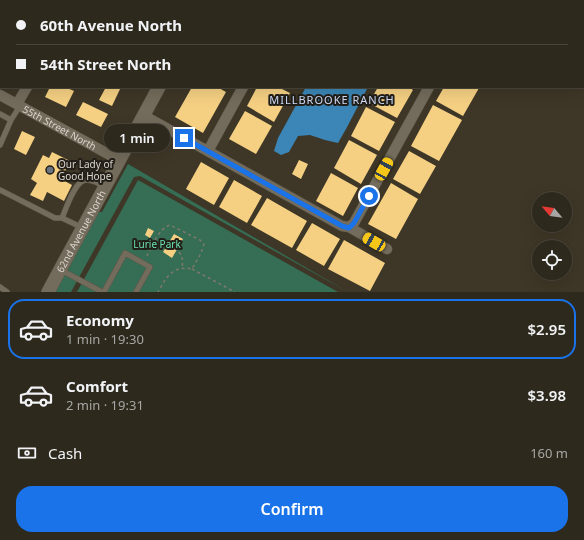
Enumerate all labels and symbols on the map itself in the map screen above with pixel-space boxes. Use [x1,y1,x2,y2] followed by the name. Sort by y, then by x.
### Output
[269,92,395,107] district label: MILLBROOKE RANCH
[20,102,99,153] street label: 55th Street North
[104,124,170,152] callout: 1 min
[175,129,193,147] route end
[373,156,395,182] car
[58,157,113,183] place label: Our Lady of Good Hope
[45,165,55,175] marker: Our Lady of Good Hope
[360,187,378,205] route start
[53,188,109,275] street label: 62nd Avenue North
[532,192,572,232] north arrow
[361,231,387,253] car
[133,237,181,251] park label: Lurie Park

